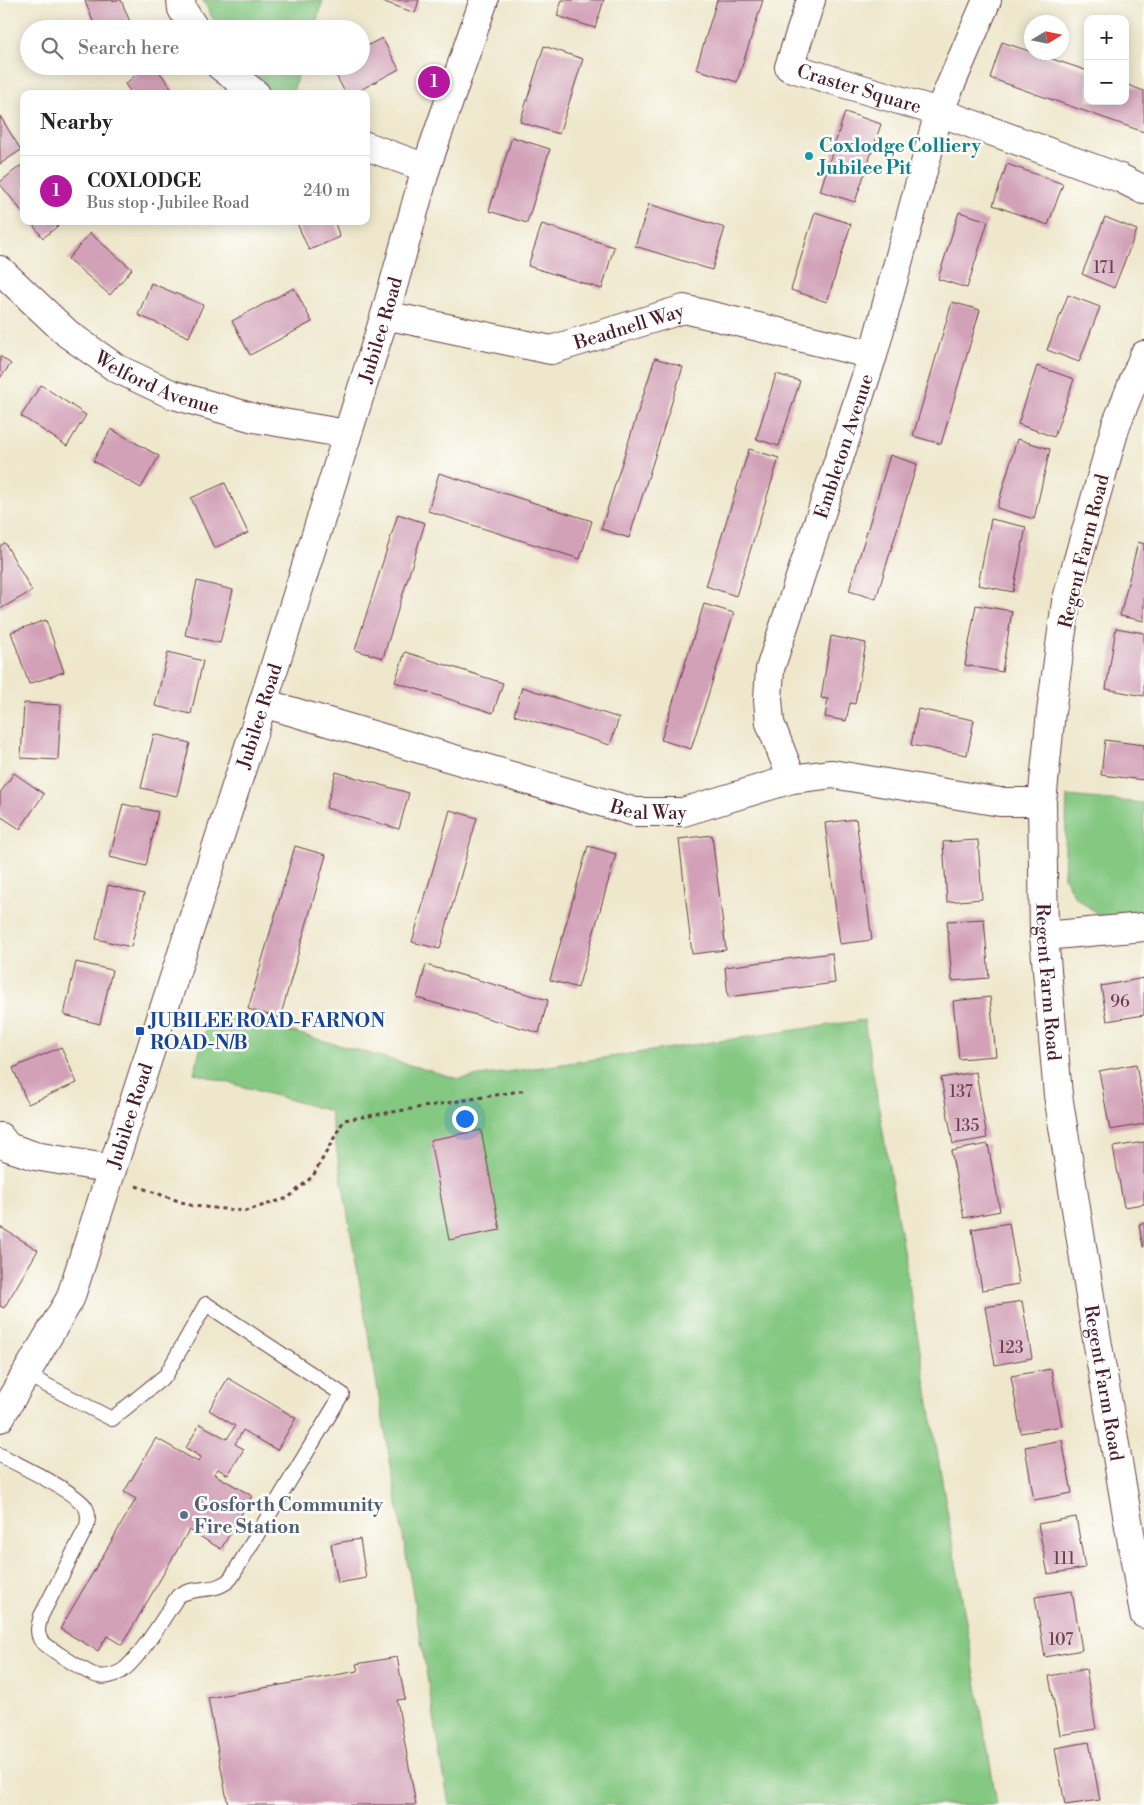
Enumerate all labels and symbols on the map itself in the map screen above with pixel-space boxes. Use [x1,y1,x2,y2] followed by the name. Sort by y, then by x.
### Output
[1024,15,1069,60] north arrow
[794,59,924,119] street label: Craster Square
[418,63,450,101] pin: 1
[816,134,981,180] place label: Coxlodge Colliery Jubilee Pit
[803,150,815,162] marker: Coxlodge Colliery Jubilee Pit
[1093,258,1115,278] house number: 171
[353,274,408,386] street label: Jubilee Road
[570,298,688,356] street label: Beadnell Way
[89,345,222,420] street label: Welford Avenue
[809,371,879,522] street label: Embleton Avenue
[1053,472,1115,631] street label: Regent Farm Road
[231,660,288,773] street label: Jubilee Road
[606,794,688,825] street label: Beal Way
[1031,903,1066,1062] street label: Regent Farm Road
[1110,992,1130,1012] house number: 96
[147,1009,385,1055] place label: JUBILEE ROAD-FARNON ROAD-N/B
[134,1025,146,1037] marker: JUBILEE ROAD-FARNON ROAD-N/B
[102,1060,159,1172] street label: Jubilee Road
[949,1082,973,1102] house number: 137
[452,1106,478,1132] your location
[955,1116,979,1136] house number: 135
[1079,1303,1129,1463] street label: Regent Farm Road
[998,1338,1024,1358] house number: 123
[194,1493,383,1539] place label: Gosforth Community Fire Station
[178,1509,190,1521] marker: Gosforth Community Fire Station
[1053,1549,1075,1569] house number: 111
[1049,1630,1073,1650] house number: 107

